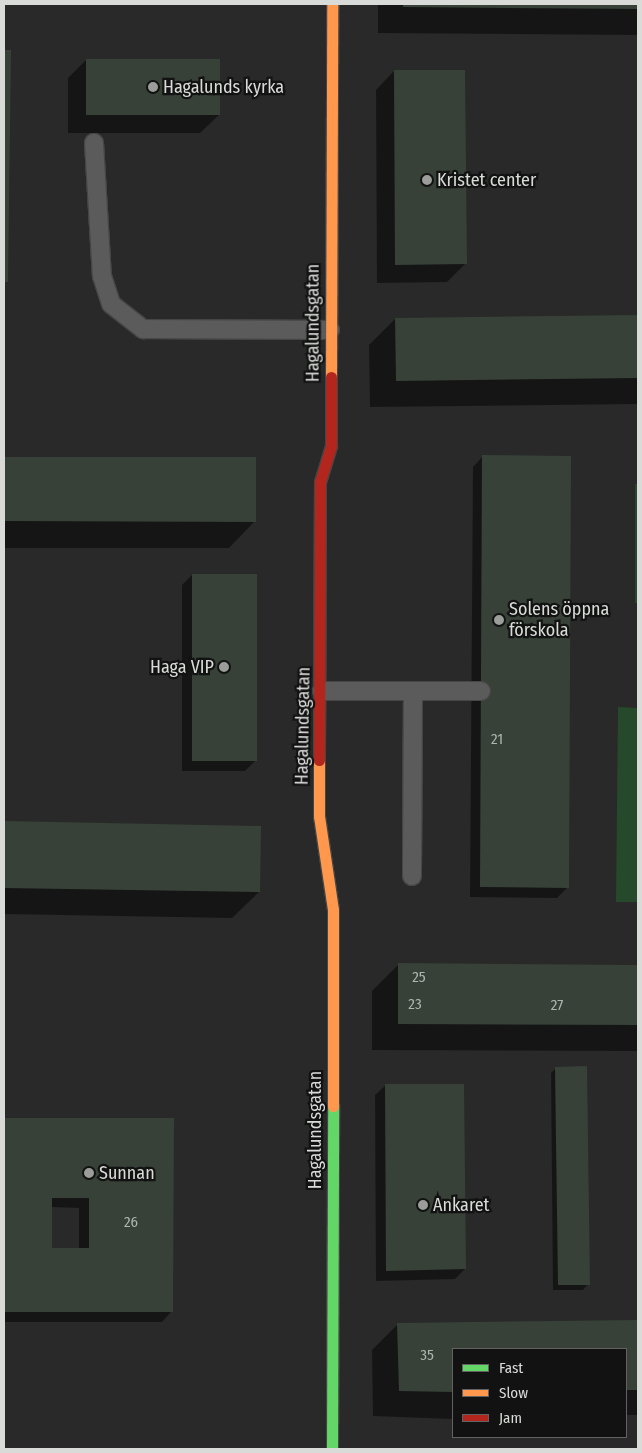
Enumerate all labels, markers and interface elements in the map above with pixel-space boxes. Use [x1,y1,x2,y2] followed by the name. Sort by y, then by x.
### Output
[163,76,284,98] place label: Hagalunds kyrka
[147,81,159,93] marker: Hagalunds kyrka
[437,169,536,191] place label: Kristet center
[421,174,433,186] marker: Kristet center
[302,264,324,382] street label: Hagalundsgatan
[509,599,609,642] place label: Solens öppna förskola
[493,614,505,626] marker: Solens öppna förskola
[150,656,214,678] place label: Haga VIP
[218,661,230,673] marker: Haga VIP
[291,667,315,785] street label: Hagalundsgatan
[491,731,503,749] house number: 21
[412,969,426,987] house number: 25
[408,996,422,1014] house number: 23
[551,997,563,1015] house number: 27
[304,1071,326,1189] street label: Hagalundsgatan
[99,1162,155,1184] place label: Sunnan
[83,1167,95,1179] marker: Sunnan
[433,1194,489,1216] place label: Ankaret
[417,1199,429,1211] marker: Ankaret
[124,1214,138,1232] house number: 26
[420,1347,434,1365] house number: 35
[452,1348,627,1438] legend
[499,1359,523,1377] text: Fast
[499,1384,528,1402] text: Slow
[499,1409,522,1427] text: Jam

